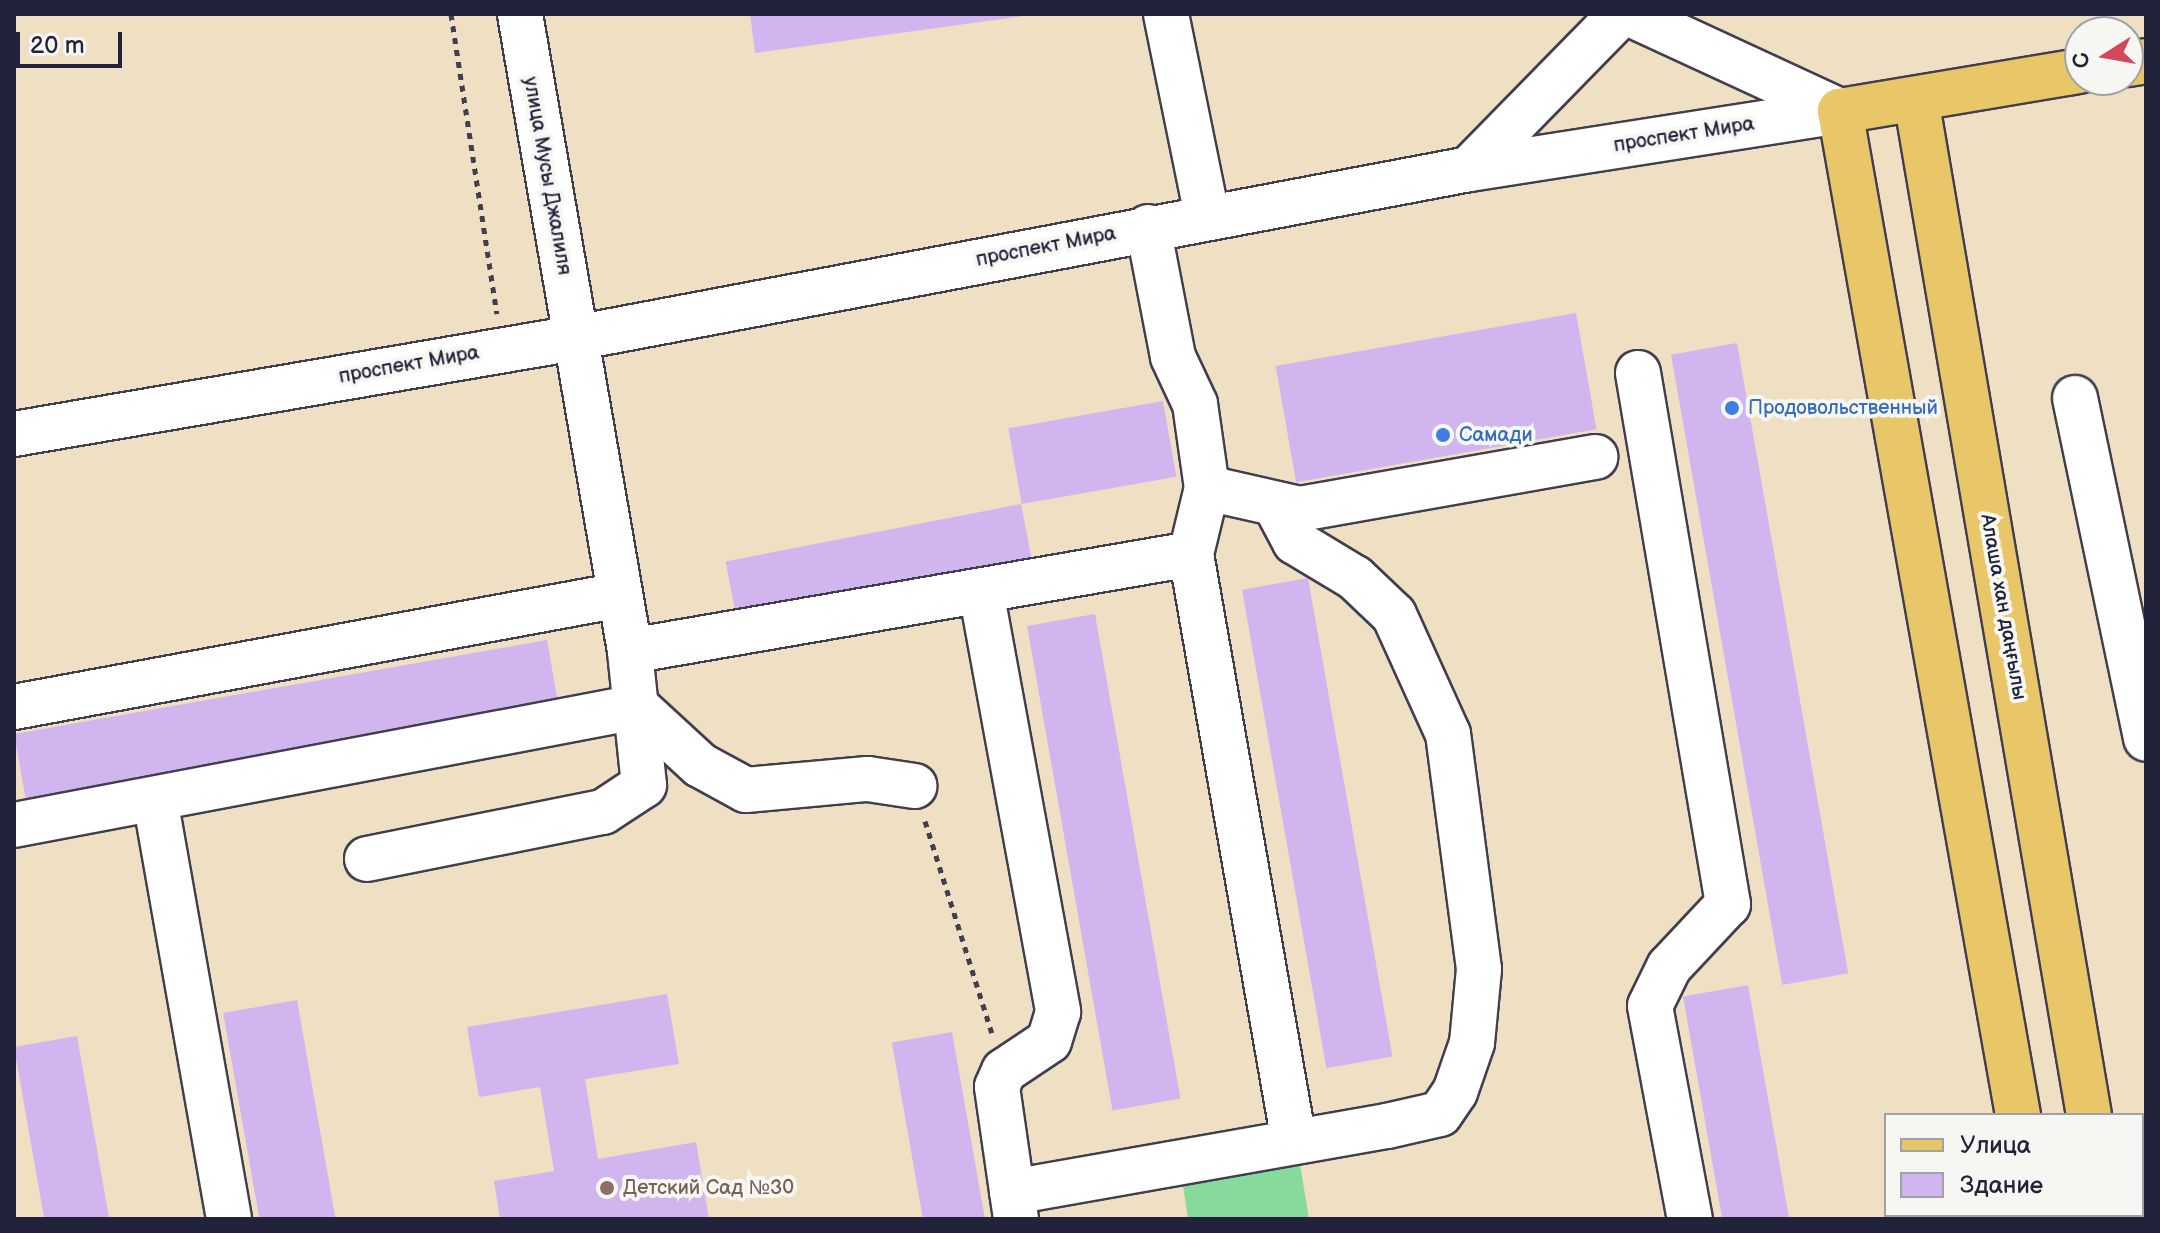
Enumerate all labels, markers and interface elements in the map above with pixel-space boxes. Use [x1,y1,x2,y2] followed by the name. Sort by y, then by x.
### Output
[20,16,126,66] scale bar
[2064,16,2144,96] north arrow
[30,31,85,60] text: 20 m
[2067,50,2097,70] text: С
[518,75,576,277] street label: улица Мусы Джалиля
[1612,112,1756,158] street label: проспект Мира
[974,222,1118,272] street label: проспект Мира
[337,341,481,389] street label: проспект Мира
[1748,396,1938,420] place label: Продовольственный
[1723,399,1741,417] marker: Продовольственный
[1459,423,1533,447] place label: Самади
[1434,426,1452,444] marker: Самади
[1975,512,2031,702] street label: Алаша хан даңғылы
[1884,1113,2144,1217] legend
[1960,1131,2031,1160] text: Улица
[1960,1171,2043,1200] text: Здание
[623,1176,794,1200] place label: Детский Сад №30
[598,1179,616,1197] marker: Детский Сад №30

